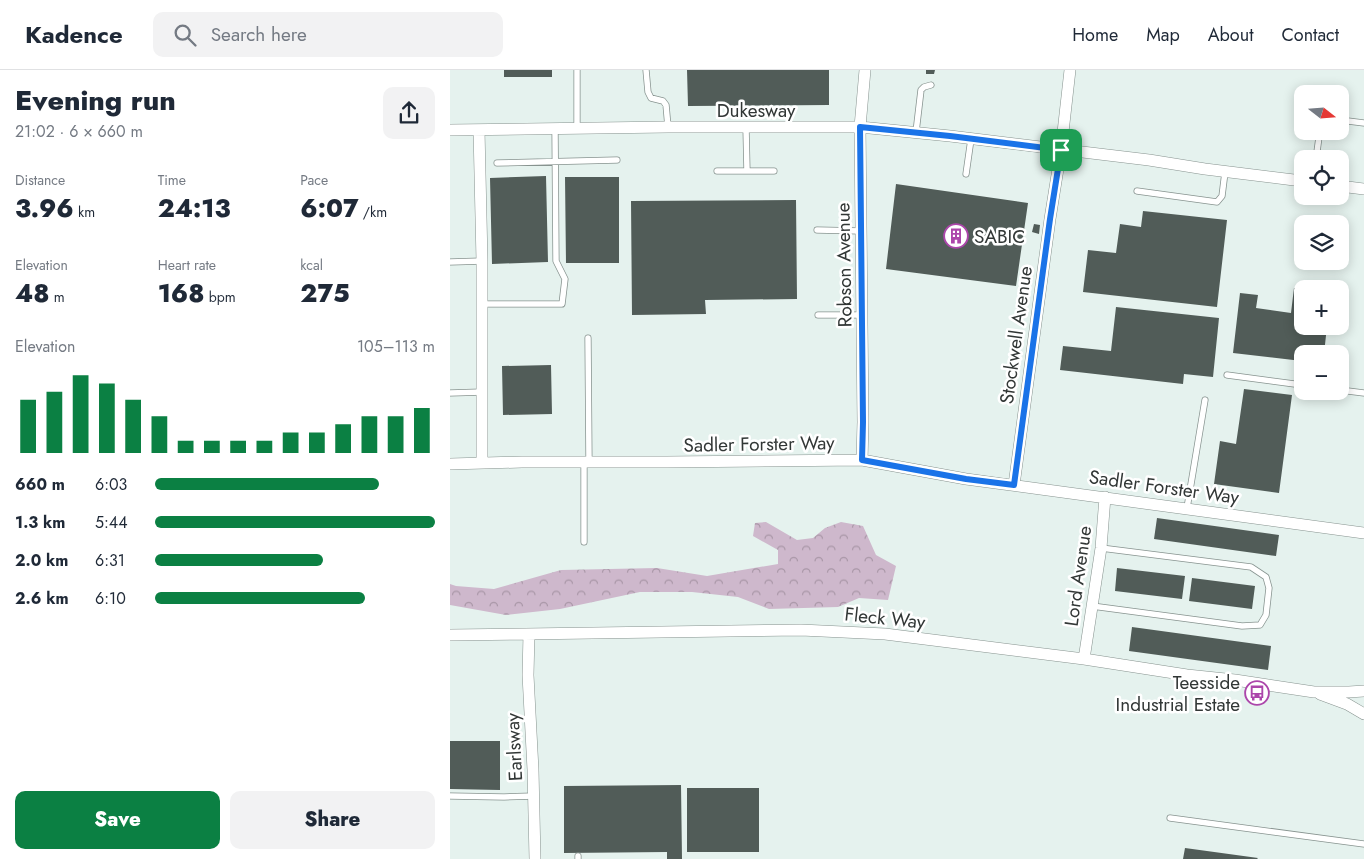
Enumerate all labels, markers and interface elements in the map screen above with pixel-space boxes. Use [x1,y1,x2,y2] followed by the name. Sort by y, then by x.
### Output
[153,12,503,57] search box
[25,17,123,52] text: Kadence
[171,21,199,49] icon: search
[211,21,307,48] text: Search here
[1072,22,1118,48] text: Home
[1146,22,1180,48] text: Map
[1208,22,1253,48] text: About
[1281,22,1339,48] text: Contact
[15,80,176,121] text: Evening run
[1294,85,1349,140] north arrow
[1294,85,1349,400] map controls
[383,87,435,139] button: share
[717,97,796,124] street label: Dukesway
[15,120,143,143] text: 21:02 · 6 × 660 m
[1040,129,1082,171] pin
[1047,136,1075,164] icon: arrive
[1294,150,1349,205] button: locate
[15,170,65,190] text: Distance
[158,170,186,190] text: Time
[300,170,328,190] text: Pace
[15,190,74,226] text: 3.96
[158,190,230,226] text: 24:13
[300,190,359,226] text: 6:07
[74,202,95,222] text: km
[359,202,387,222] text: /km
[829,202,859,328] street label: Robson Avenue
[1294,215,1349,270] button: layers
[943,223,969,249] building icon: SABIC
[974,223,1025,250] place label: SABIC
[15,255,68,275] text: Elevation
[158,255,216,275] text: Heart rate
[300,255,323,275] text: kcal
[993,264,1039,406] street label: Stockwell Avenue
[15,275,50,311] text: 48
[158,275,205,311] text: 168
[300,275,350,311] text: 275
[1294,280,1349,335] button: +
[50,287,65,307] text: m
[205,287,236,307] text: bpm
[15,335,75,358] text: Elevation
[357,335,435,358] text: 105–113 m
[1294,345,1349,400] button: −
[683,429,835,459] street label: Sadler Forster Way
[1087,463,1241,511] street label: Sadler Forster Way
[15,473,65,496] text: 660 m
[95,473,127,496] text: 6:03
[15,511,65,534] text: 1.3 km
[95,511,127,534] text: 5:44
[1058,524,1098,628] street label: Lord Avenue
[15,549,68,572] text: 2.0 km
[95,549,125,572] text: 6:31
[15,587,69,610] text: 2.6 km
[95,587,126,610] text: 6:10
[843,600,927,636] street label: Fleck Way
[1116,669,1240,718] place label: Teesside Industrial Estate
[1244,680,1270,706] bus stop icon: Teesside Industrial Estate
[499,712,529,782] street label: Earlsway
[15,791,220,849] button: Save
[230,791,435,849] button: Share

